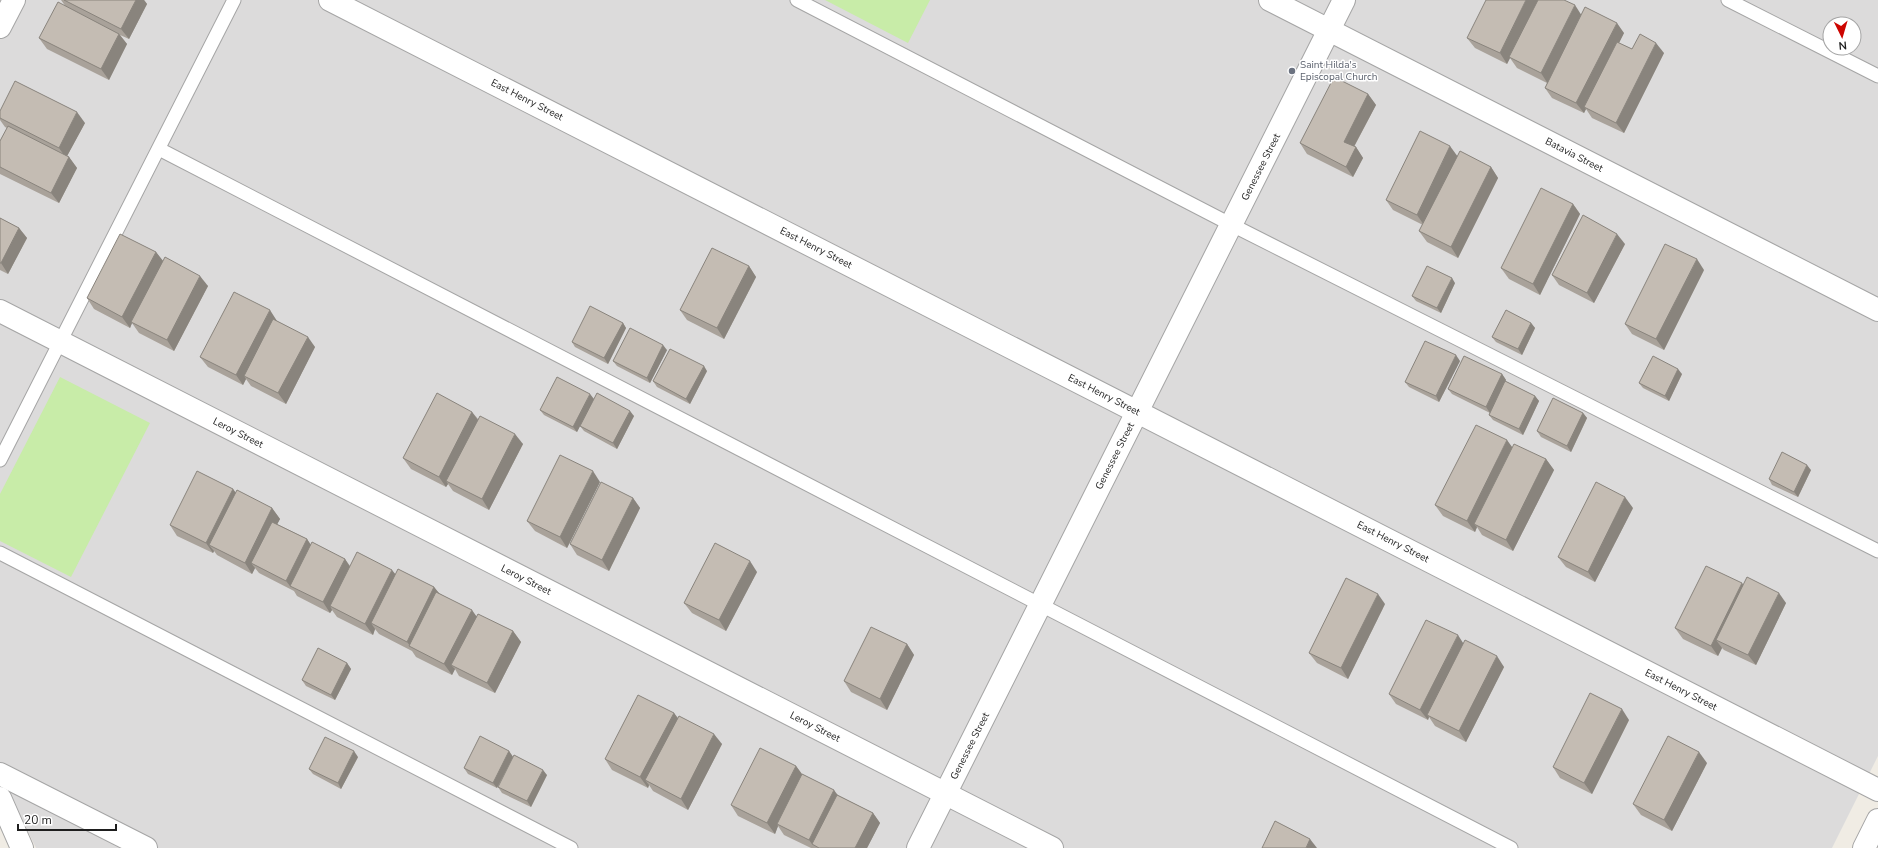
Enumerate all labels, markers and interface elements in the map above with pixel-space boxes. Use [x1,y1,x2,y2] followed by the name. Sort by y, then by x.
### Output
[1822,16,1862,56] north arrow
[1838,38,1848,53] text: N
[1300,58,1377,84] place label: Saint Hilda's Episcopal Church
[1287,66,1297,76] marker: Saint Hilda's Episcopal Church
[488,76,566,124] street label: East Henry Street
[1238,131,1284,203] street label: Genessee Street
[1543,134,1606,176] street label: Batavia Street
[777,224,855,272] street label: East Henry Street
[1065,371,1143,419] street label: East Henry Street
[210,414,266,452] street label: Leroy Street
[1092,420,1138,492] street label: Genessee Street
[1354,518,1432,566] street label: East Henry Street
[498,561,554,599] street label: Leroy Street
[1642,666,1720,714] street label: East Henry Street
[787,708,843,746] street label: Leroy Street
[947,710,993,782] street label: Genessee Street
[18,806,116,832] scale bar
[24,812,52,828] text: 20 m

